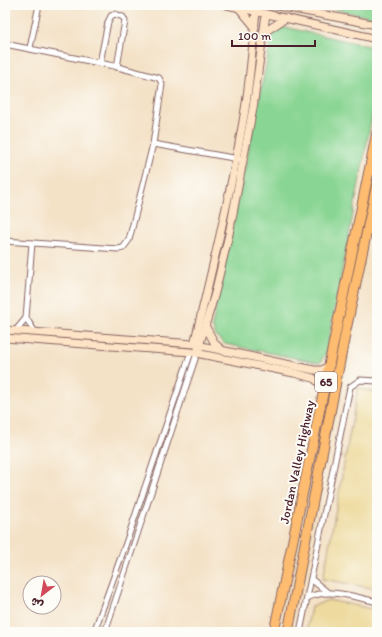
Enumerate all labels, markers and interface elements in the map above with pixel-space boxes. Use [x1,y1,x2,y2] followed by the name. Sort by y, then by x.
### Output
[232,22,315,48] scale bar
[238,29,271,43] text: 100 m
[315,372,337,392] road number: 65
[277,399,317,525] street label: Jordan Valley Highway
[22,575,62,615] north arrow
[29,594,46,612] text: ش

